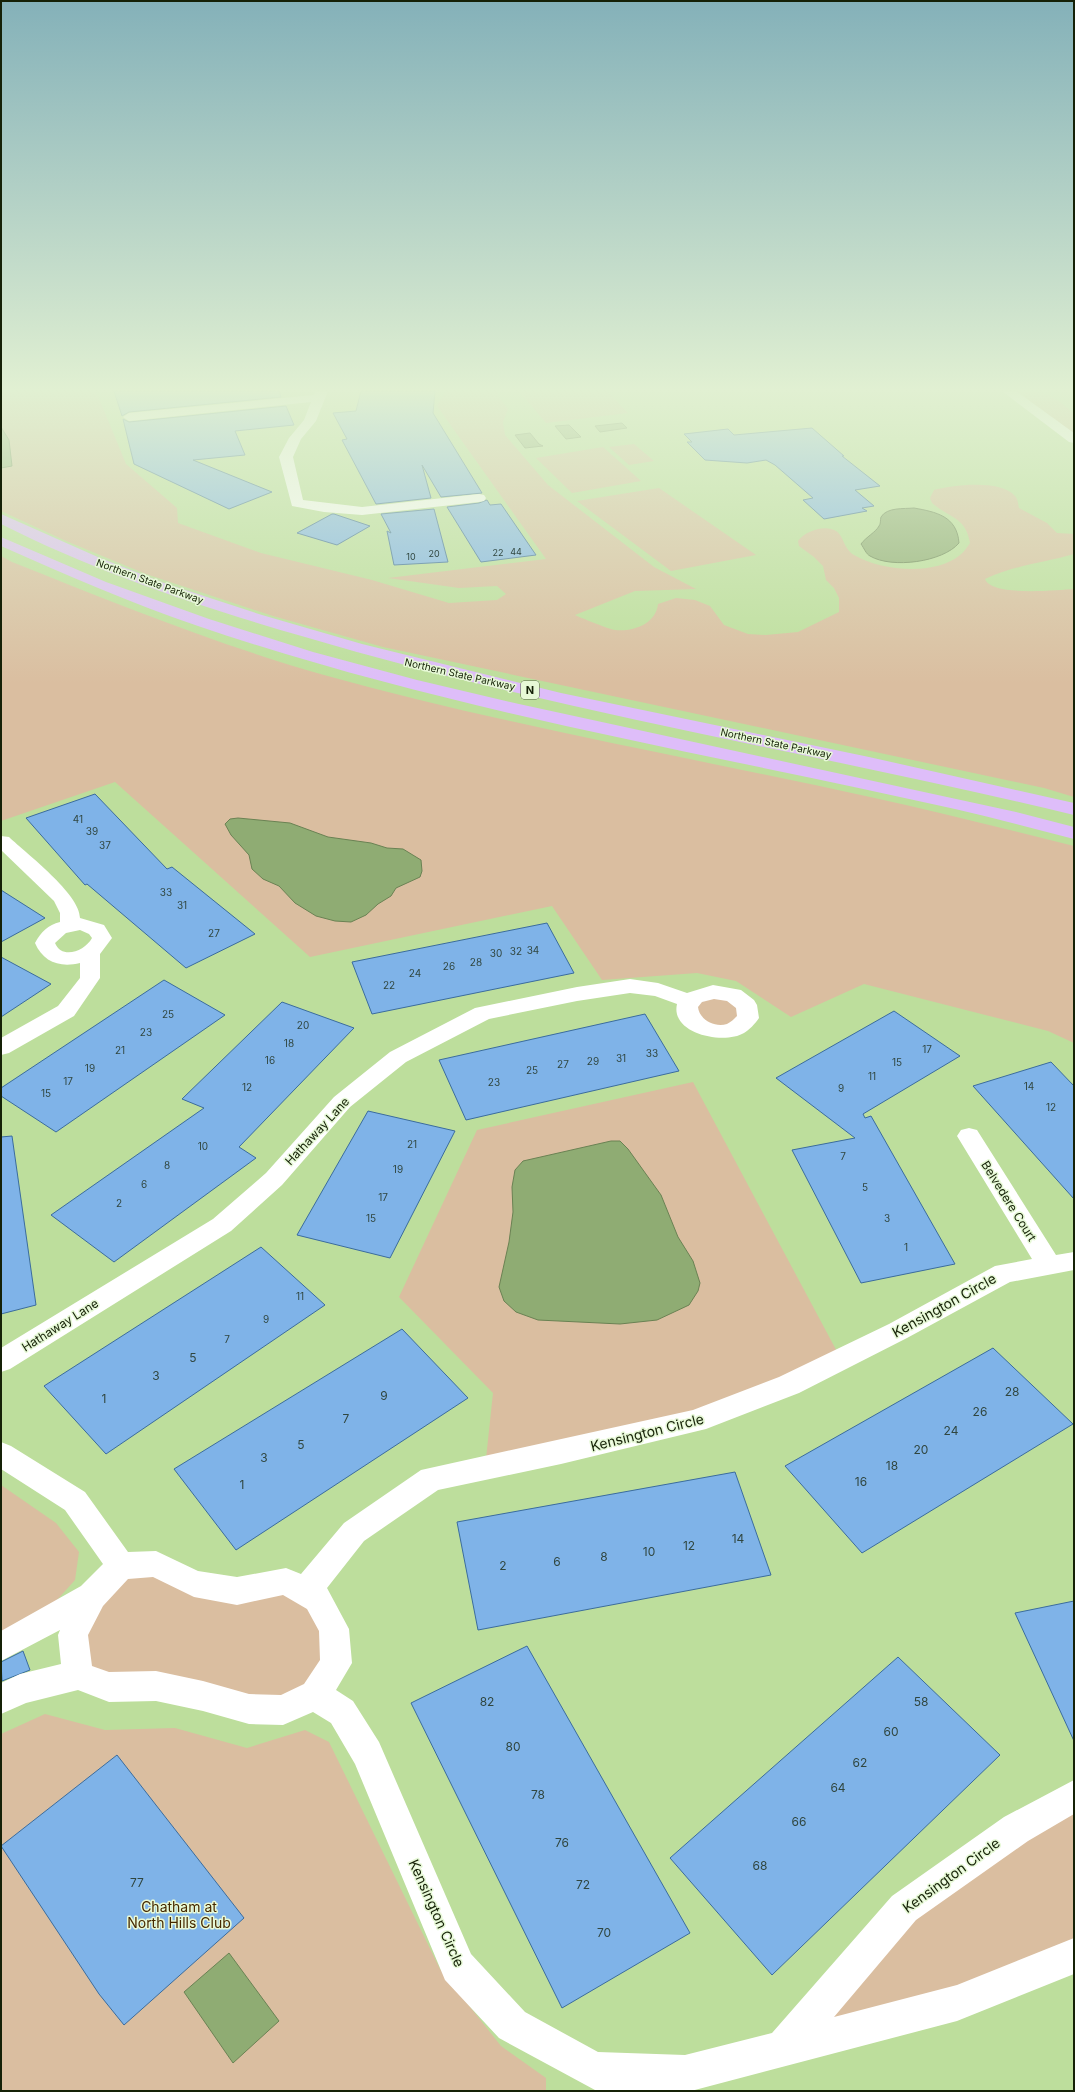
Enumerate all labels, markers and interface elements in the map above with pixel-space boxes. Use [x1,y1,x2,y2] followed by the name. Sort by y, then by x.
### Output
[510,546,522,557] house number: 44
[493,547,503,558] house number: 22
[428,548,440,559] house number: 20
[406,551,416,562] house number: 10
[95,556,205,606] street label: Northern State Parkway
[404,655,517,693] street label: Northern State Parkway
[521,681,539,699] road number: N
[720,725,833,761] street label: Northern State Parkway
[73,813,83,825] house number: 41
[86,825,98,837] house number: 39
[99,839,111,851] house number: 37
[160,886,172,898] house number: 33
[177,899,187,911] house number: 31
[208,927,220,939] house number: 27
[527,944,539,956] house number: 34
[510,945,522,957] house number: 32
[490,947,502,959] house number: 30
[470,956,482,968] house number: 28
[443,960,455,972] house number: 26
[409,967,421,979] house number: 24
[383,979,395,991] house number: 22
[162,1008,174,1020] house number: 25
[297,1019,309,1031] house number: 20
[140,1026,152,1038] house number: 23
[284,1037,294,1049] house number: 18
[922,1043,932,1055] house number: 17
[115,1044,125,1056] house number: 21
[646,1047,658,1059] house number: 33
[616,1052,626,1064] house number: 31
[265,1054,275,1066] house number: 16
[587,1055,599,1067] house number: 29
[892,1056,902,1068] house number: 15
[557,1058,569,1070] house number: 27
[85,1062,95,1074] house number: 19
[526,1064,538,1076] house number: 25
[868,1070,876,1082] house number: 11
[63,1075,73,1087] house number: 17
[488,1076,500,1088] house number: 23
[1024,1080,1034,1092] house number: 14
[242,1081,252,1093] house number: 12
[838,1082,844,1094] house number: 9
[41,1087,51,1099] house number: 15
[282,1094,352,1168] street label: Hathaway Lane
[1046,1101,1056,1113] house number: 12
[407,1138,417,1150] house number: 21
[198,1140,208,1152] house number: 10
[840,1150,846,1162] house number: 7
[978,1158,1040,1244] street label: Belvedere Court
[164,1159,170,1171] house number: 8
[393,1163,403,1175] house number: 19
[141,1178,147,1190] house number: 6
[862,1181,868,1193] house number: 5
[378,1191,388,1203] house number: 17
[116,1197,122,1209] house number: 2
[366,1212,376,1224] house number: 15
[884,1212,890,1224] house number: 3
[904,1241,908,1253] house number: 1
[889,1269,999,1341] street label: Kensington Circle
[296,1290,304,1302] house number: 11
[19,1295,101,1355] street label: Hathaway Lane
[263,1313,269,1325] house number: 9
[224,1333,230,1345] house number: 7
[189,1350,197,1365] house number: 5
[152,1368,160,1383] house number: 3
[1005,1384,1019,1399] house number: 28
[380,1388,388,1403] house number: 9
[102,1391,106,1406] house number: 1
[973,1404,987,1419] house number: 26
[589,1410,705,1454] street label: Kensington Circle
[343,1411,350,1426] house number: 7
[944,1423,959,1438] house number: 24
[297,1437,305,1452] house number: 5
[914,1442,928,1457] house number: 20
[260,1450,268,1465] house number: 3
[886,1458,898,1473] house number: 18
[855,1474,867,1489] house number: 16
[240,1477,244,1492] house number: 1
[732,1531,745,1546] house number: 14
[683,1538,695,1553] house number: 12
[643,1544,655,1559] house number: 10
[600,1549,608,1564] house number: 8
[553,1554,561,1569] house number: 6
[499,1558,507,1573] house number: 2
[480,1694,494,1709] house number: 82
[914,1694,928,1709] house number: 58
[883,1724,899,1739] house number: 60
[506,1739,521,1754] house number: 80
[853,1755,867,1770] house number: 62
[830,1780,846,1795] house number: 64
[531,1787,545,1802] house number: 78
[792,1814,806,1829] house number: 66
[899,1834,1003,1916] street label: Kensington Circle
[555,1835,569,1850] house number: 76
[406,1856,468,1970] street label: Kensington Circle
[753,1858,767,1873] house number: 68
[130,1875,144,1890] house number: 77
[576,1877,590,1892] house number: 72
[127,1898,231,1931] park label: Chatham at North Hills Club
[597,1925,611,1940] house number: 70

